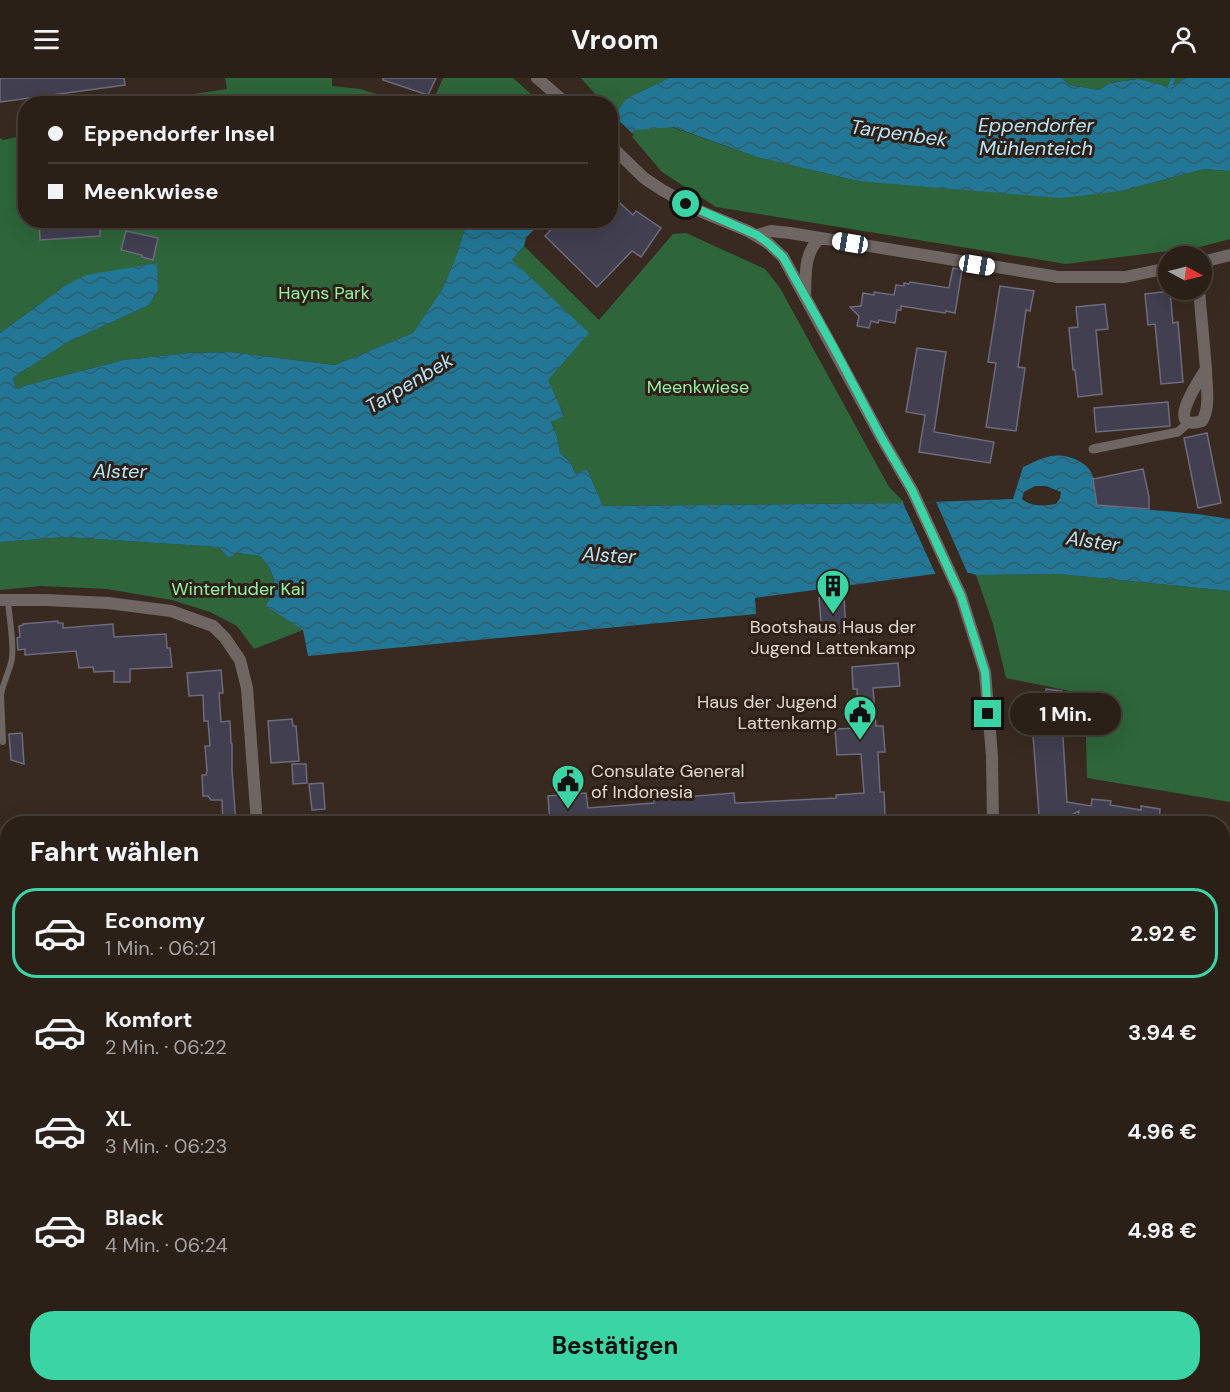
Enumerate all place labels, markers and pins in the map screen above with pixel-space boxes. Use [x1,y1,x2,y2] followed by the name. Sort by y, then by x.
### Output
[815,568,851,615] building icon: Bootshaus Haus der Jugend Lattenkamp
[750,615,917,660] place label: Bootshaus Haus der Jugend Lattenkamp
[697,690,837,735] place label: Haus der Jugend Lattenkamp
[842,694,878,741] public building icon: Haus der Jugend Lattenkamp
[591,759,745,804] place label: Consulate General of Indonesia
[550,763,586,810] public building icon: Consulate General of Indonesia

